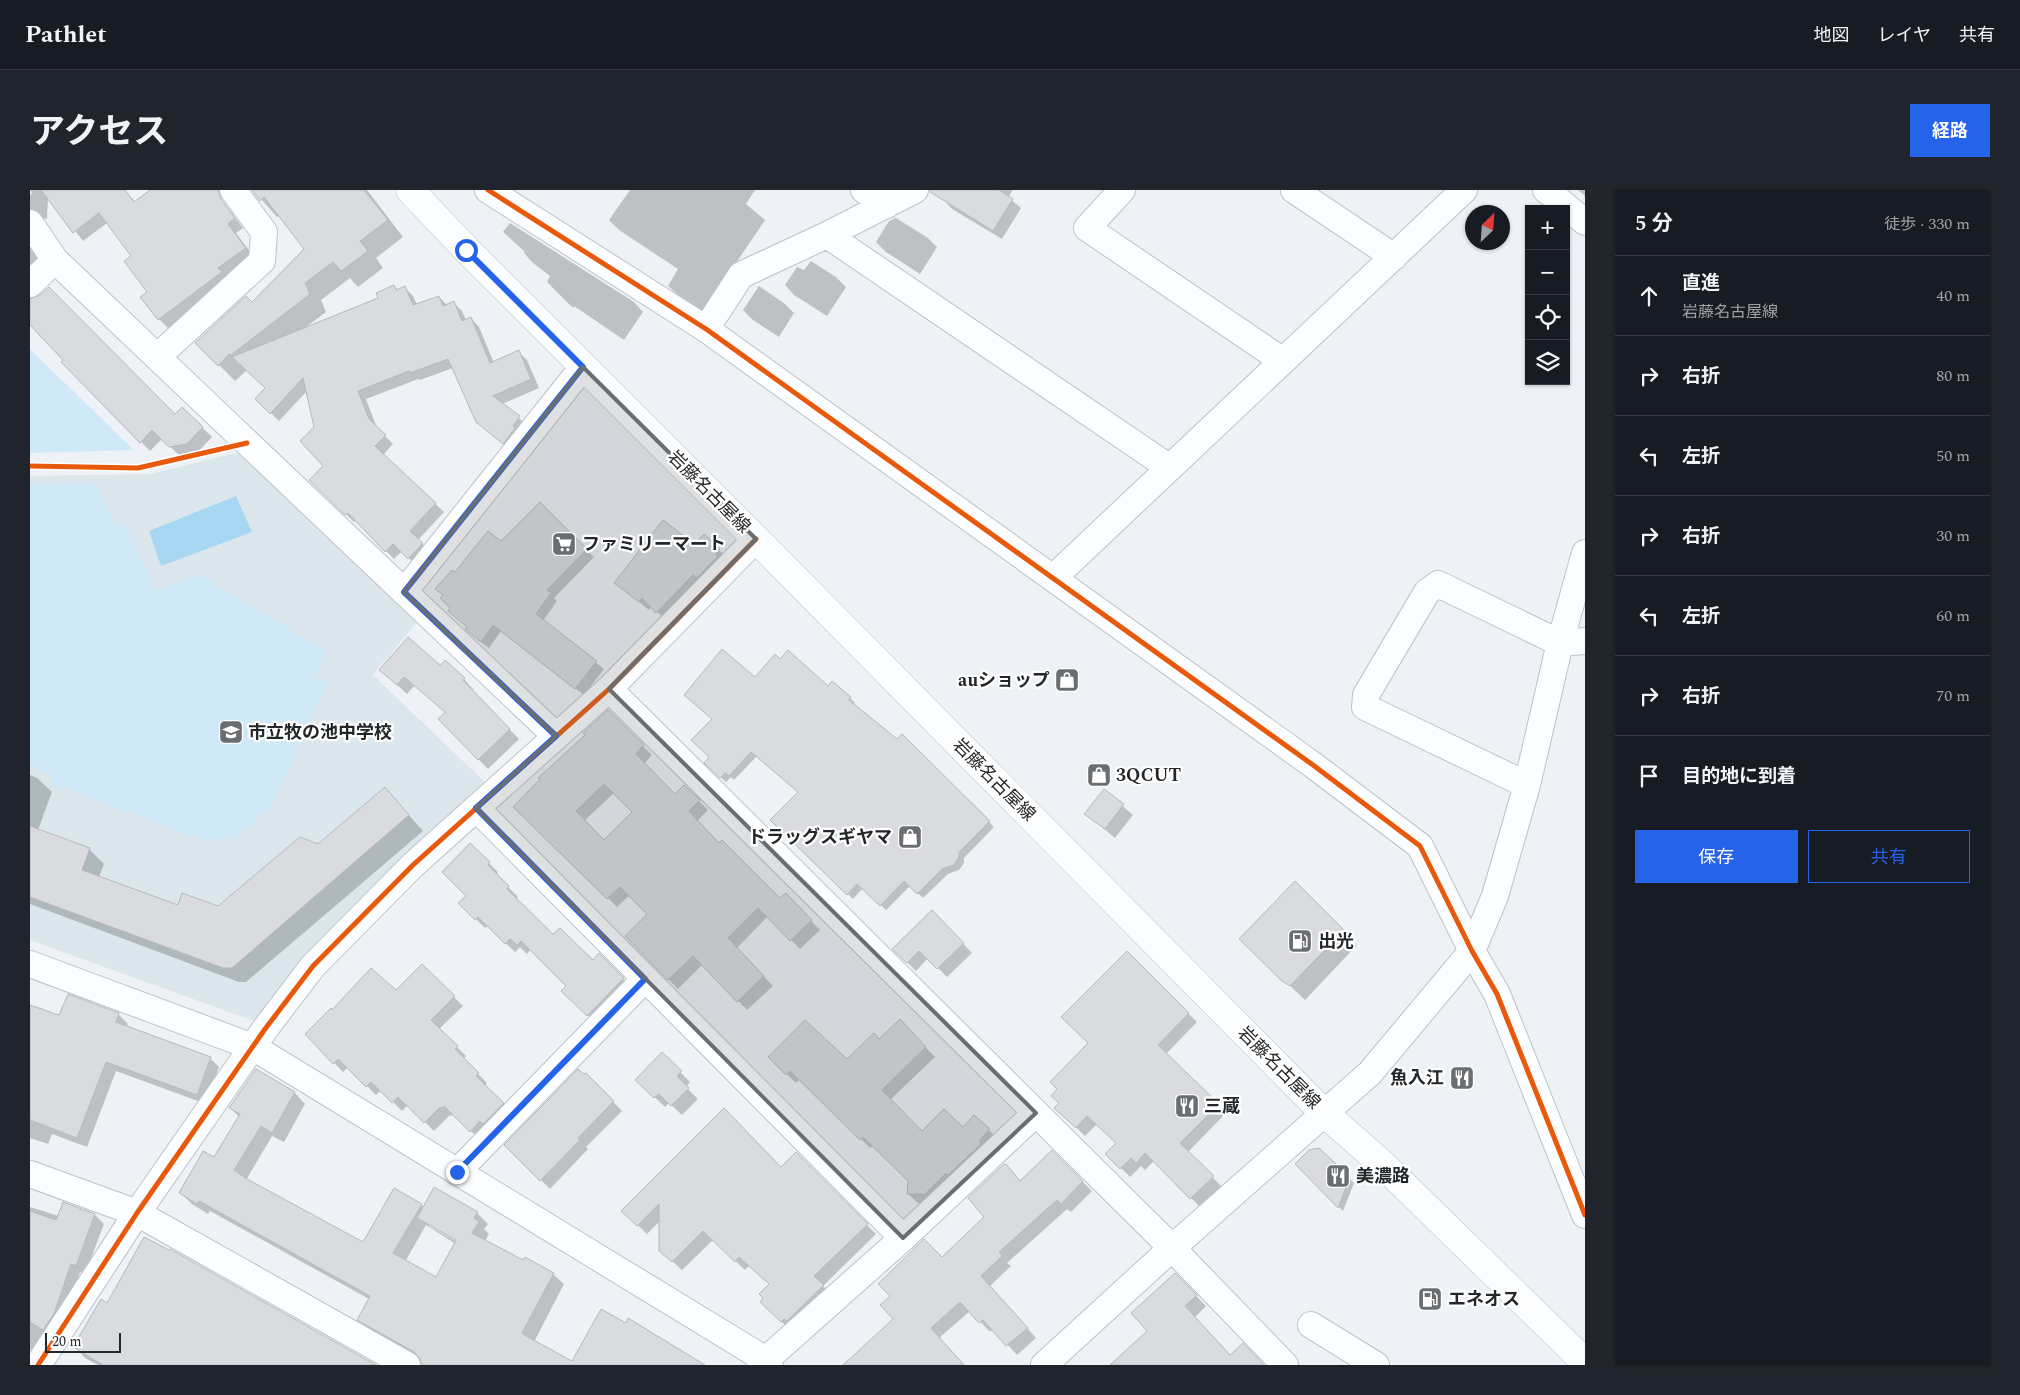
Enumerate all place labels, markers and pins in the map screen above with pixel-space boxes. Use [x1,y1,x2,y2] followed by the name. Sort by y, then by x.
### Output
[551,531,577,557] supermarket icon: ファミリーマート
[582,531,726,558] place label: ファミリーマート
[958,667,1050,694] place label: auショップ
[1054,667,1080,693] shop icon: auショップ
[218,719,244,745] school or university icon: 市立牧の池中学校
[248,719,392,746] place label: 市立牧の池中学校
[1086,762,1112,788] shop icon: 3QCUT
[1116,762,1181,789] place label: 3QCUT
[748,824,892,851] place label: ドラッグスギヤマ
[897,824,923,850] shop icon: ドラッグスギヤマ
[1287,928,1313,954] fuel station icon: 出光
[1318,928,1354,955] place label: 出光
[1390,1065,1444,1092] place label: 魚入江
[1449,1065,1475,1091] restaurant icon: 魚入江
[1174,1093,1200,1119] restaurant icon: 三蔵
[1204,1093,1240,1120] place label: 三蔵
[1325,1163,1351,1189] restaurant icon: 美濃路
[1356,1163,1410,1190] place label: 美濃路
[1417,1286,1443,1312] fuel station icon: エネオス
[1448,1286,1520,1313] place label: エネオス

